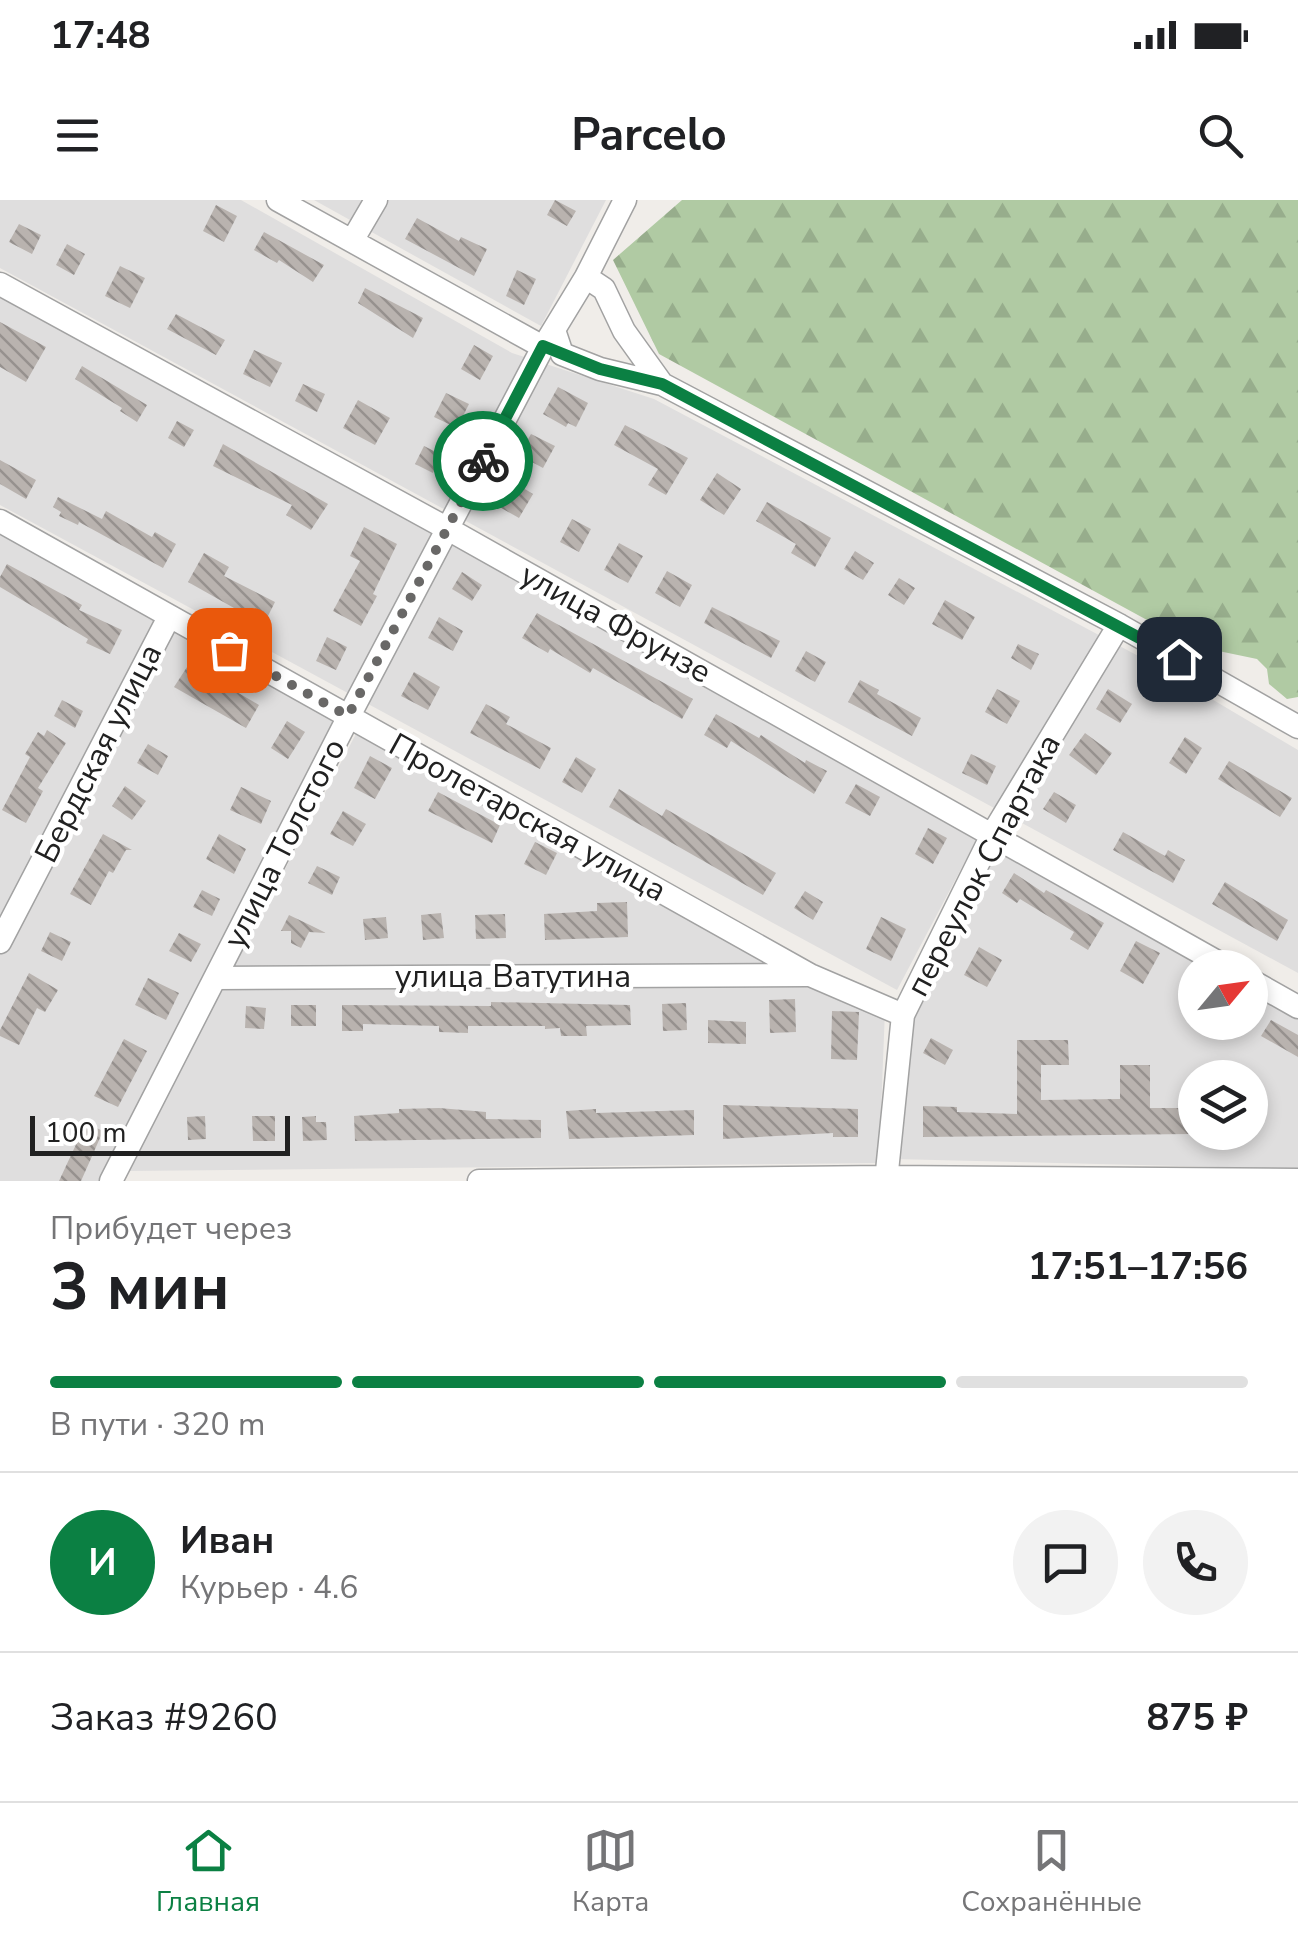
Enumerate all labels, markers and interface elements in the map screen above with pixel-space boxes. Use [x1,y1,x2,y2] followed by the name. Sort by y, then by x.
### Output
[50,10,151,61] text: 17:48
[571,105,727,166] text: Parcelo
[50,108,105,163] icon: menu
[1193,108,1248,163] icon: search
[433,411,533,511] courier
[456,434,511,489] icon: bike
[513,553,719,694] street label: улица Фрунзе
[187,608,272,693] pin
[1137,617,1222,702] pin
[202,623,257,678] icon: bag
[1152,632,1207,687] icon: home
[25,636,172,870] street label: Бердская улица
[381,723,674,912] street label: Пролетарская улица
[896,726,1071,1004] street label: переулок Спартака
[213,731,356,955] street label: улица Толстого
[1178,950,1268,1040] north arrow
[1178,950,1268,1150] map controls
[395,955,631,998] street label: улица Ватутина
[1178,1060,1268,1150] button: layers
[30,1111,290,1156] scale bar
[45,1114,127,1152] text: 100 m
[50,1207,292,1250] text: Прибудет через
[1028,1241,1248,1292] text: 17:51–17:56
[50,1243,230,1332] text: 3 мин
[50,1403,265,1446] text: В пути · 320 m
[1013,1510,1118,1615] button: chat
[1143,1510,1248,1615] button: phone
[180,1515,274,1566] text: Иван
[88,1537,117,1588] text: И
[180,1566,358,1609] text: Курьер · 4.6
[50,1692,278,1743] text: Заказ #9260
[1147,1692,1248,1743] text: 875 ₽
[156,1823,260,1921] tab: Главная
[572,1823,649,1921] tab: Карта
[961,1823,1142,1921] tab: Сохранённые

